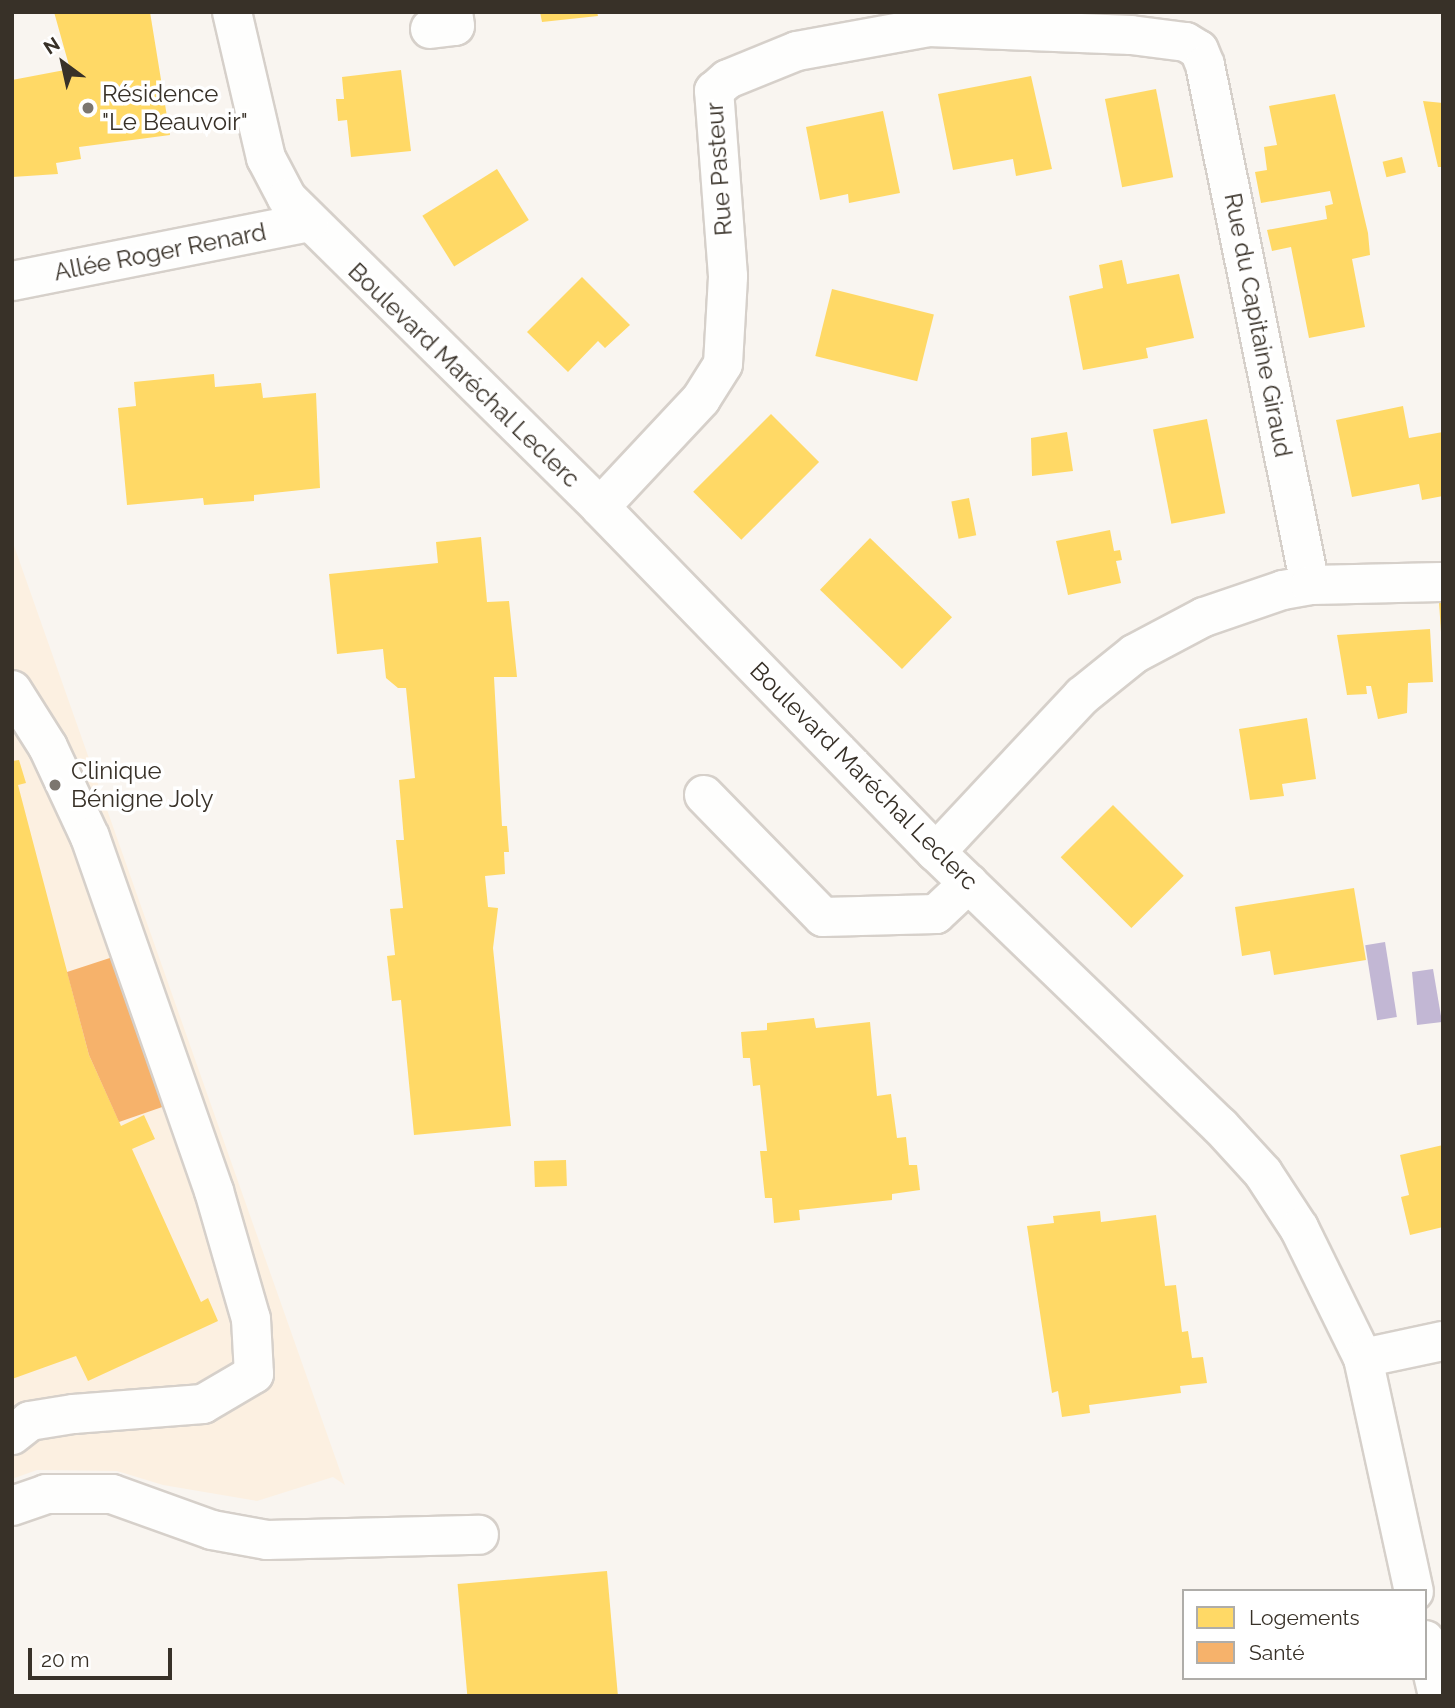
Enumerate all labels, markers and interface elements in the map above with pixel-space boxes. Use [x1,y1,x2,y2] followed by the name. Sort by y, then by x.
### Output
[28,28,98,98] north arrow
[39,32,64,59] text: N
[102,80,248,136] place label: Résidence "Le Beauvoir"
[80,100,96,116] marker: Résidence "Le Beauvoir"
[700,101,738,237] street label: Rue Pasteur
[1218,190,1298,460] street label: Rue du Capitaine Giraud
[51,217,269,287] street label: Allée Roger Renard
[342,257,586,493] street label: Boulevard Maréchal Leclerc
[744,656,984,896] street label: Boulevard Maréchal Leclerc
[71,757,214,813] place label: Clinique Bénigne Joly
[45,775,65,795] marker: Clinique Bénigne Joly
[1182,1589,1427,1680] legend
[1249,1605,1360,1630] text: Logements
[32,1634,175,1678] scale bar
[1249,1640,1305,1665] text: Santé
[41,1647,89,1672] text: 20 m

